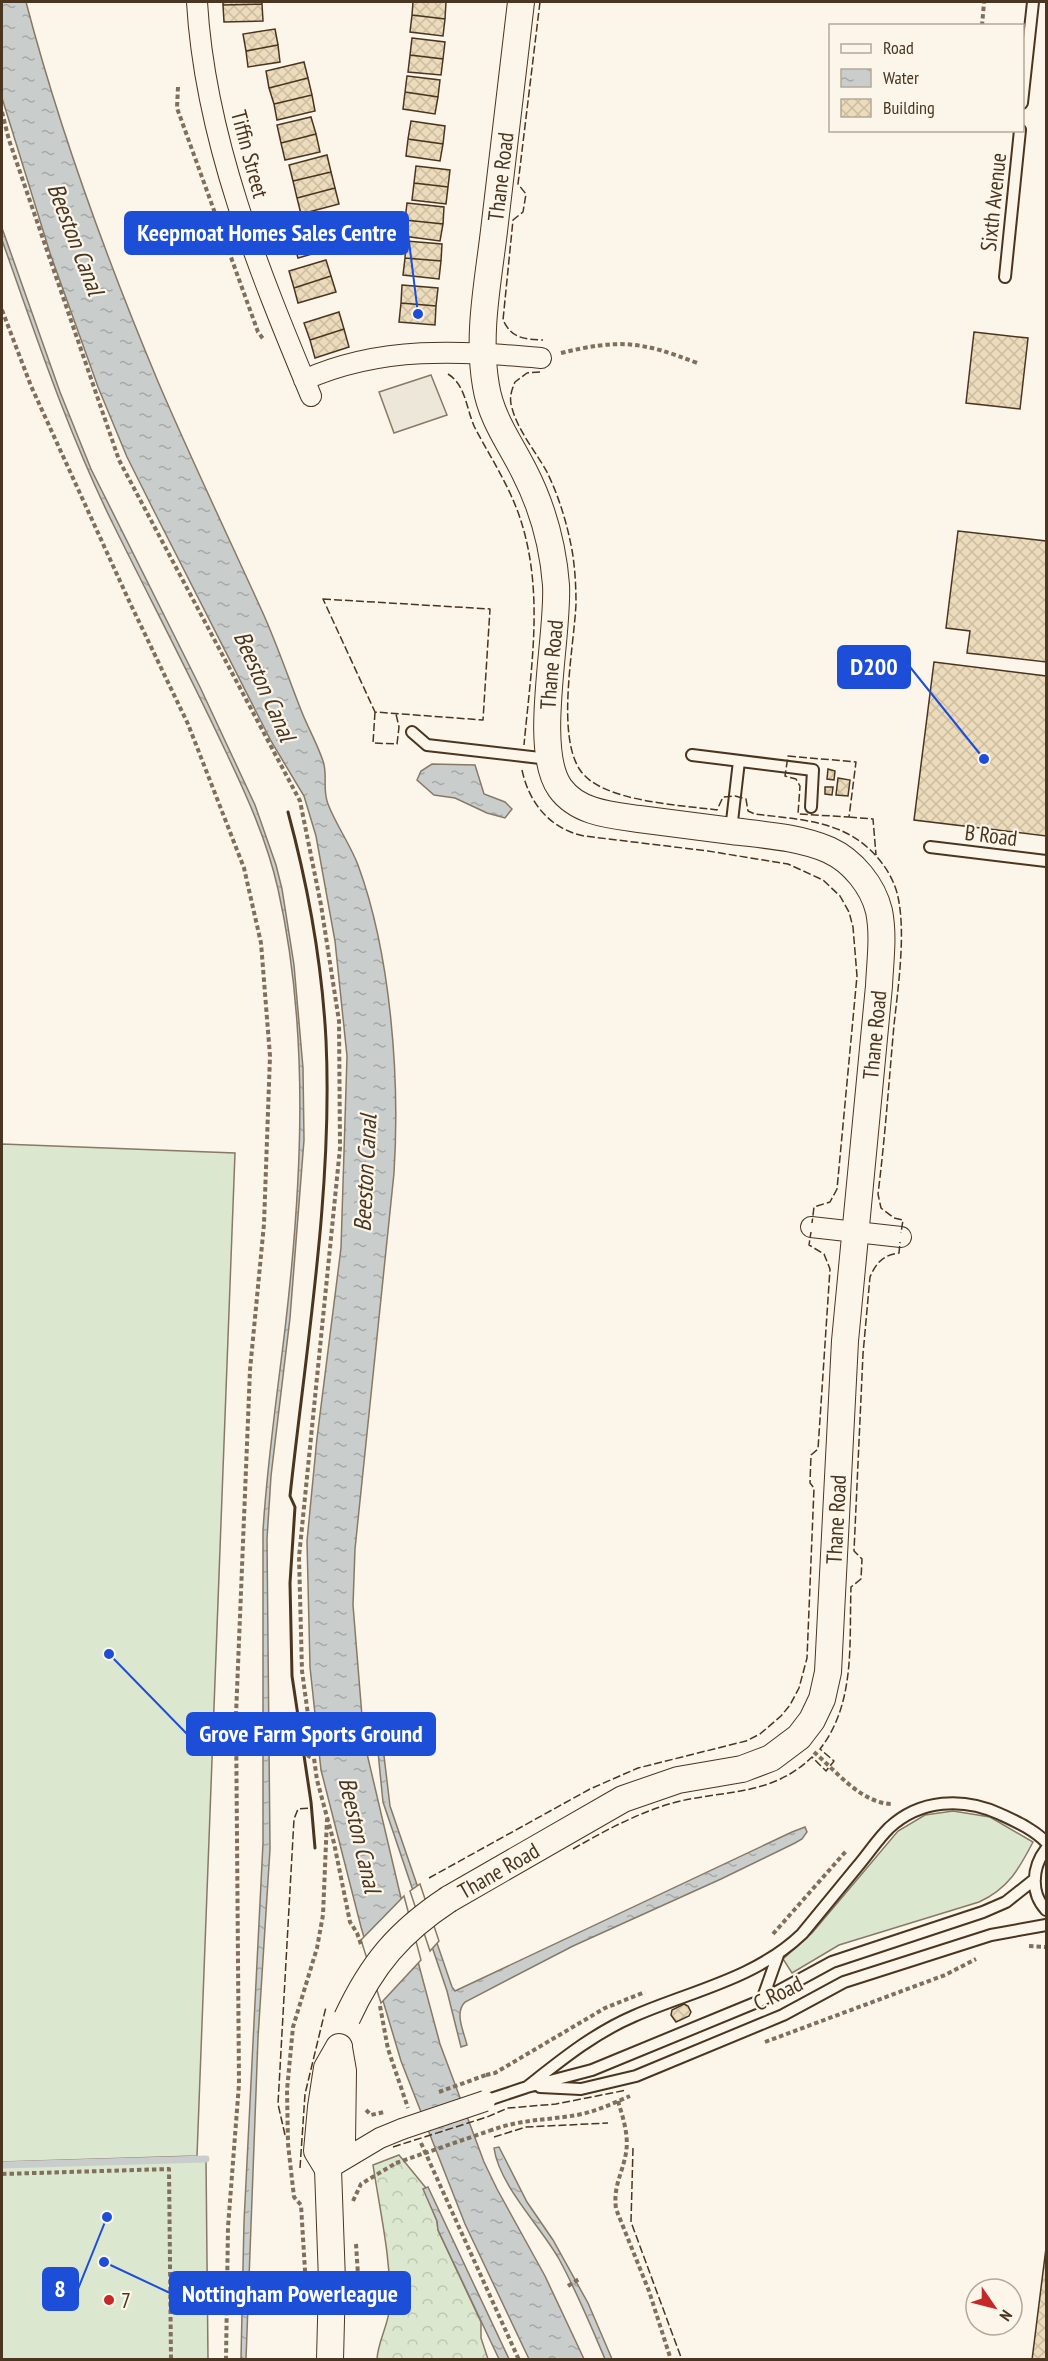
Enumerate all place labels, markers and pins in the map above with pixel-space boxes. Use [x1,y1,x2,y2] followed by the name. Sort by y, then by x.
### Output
[125,212,408,254] callout: Keepmoat Homes Sales Centre
[838,646,910,688] callout: D200
[187,1713,435,1755] callout: Grove Farm Sports Ground
[43,2268,78,2310] callout: 8
[170,2272,410,2314] callout: Nottingham Powerleague
[121,2286,131,2314] place label: 7
[102,2293,116,2307] marker: 7

